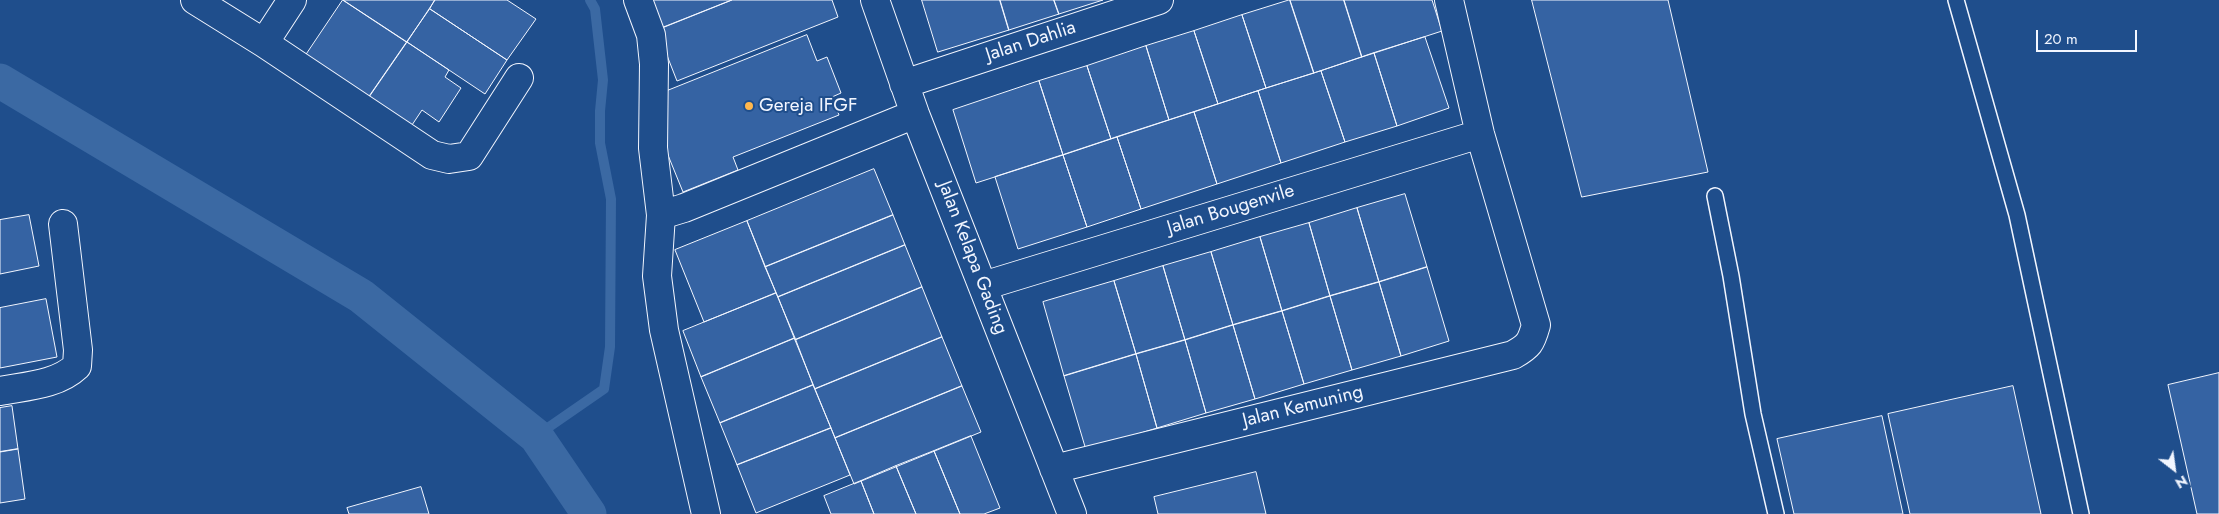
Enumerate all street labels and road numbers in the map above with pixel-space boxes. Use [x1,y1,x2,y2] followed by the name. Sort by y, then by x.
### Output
[983,17,1079,67] street label: Jalan Dahlia
[932,178,1012,338] street label: Jalan Kelapa Gading
[1165,180,1297,240] street label: Jalan Bougenvile
[1240,381,1366,433] street label: Jalan Kemuning

